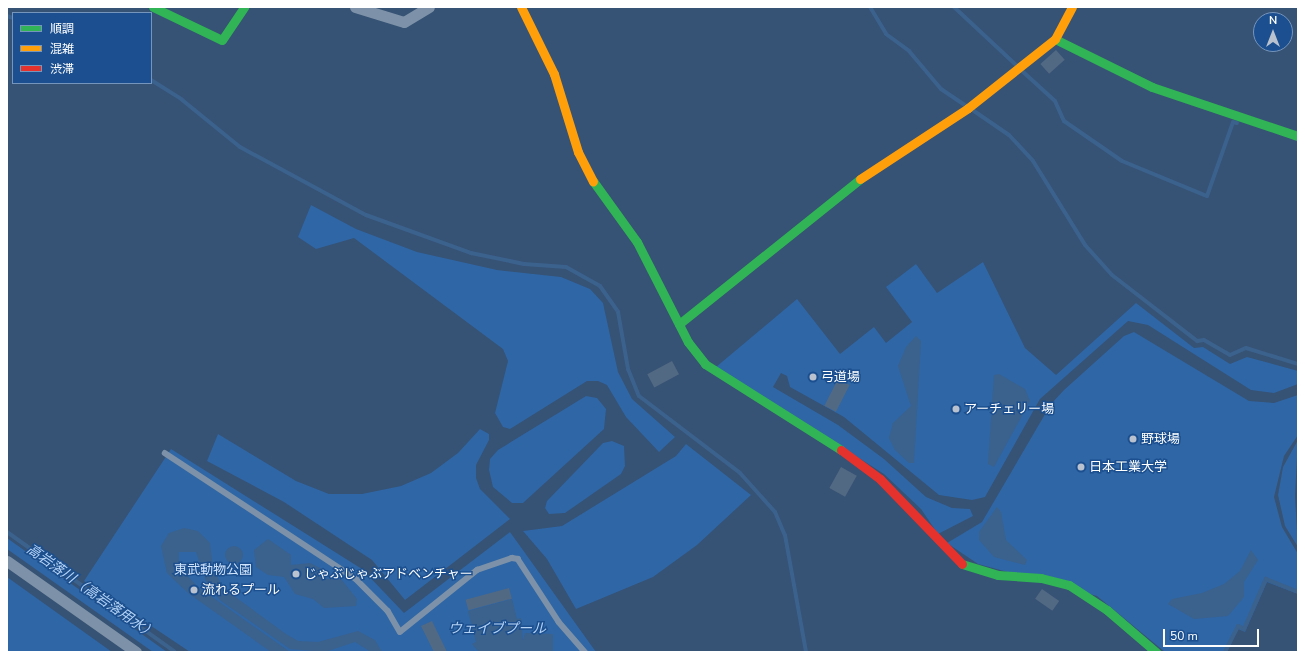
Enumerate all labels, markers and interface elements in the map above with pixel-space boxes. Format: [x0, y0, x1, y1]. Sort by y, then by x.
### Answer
legend [12, 12, 152, 84]
north arrow [1253, 12, 1293, 52]
text: N [1269, 13, 1277, 28]
text: 順調 [50, 21, 74, 37]
text: 混雑 [50, 41, 74, 57]
text: 渋滞 [50, 61, 74, 77]
place label: 弓道場 [821, 369, 860, 385]
marker: 弓道場 [808, 372, 818, 382]
place label: アーチェリー場 [964, 401, 1054, 417]
marker: アーチェリー場 [951, 404, 961, 414]
place label: 野球場 [1141, 431, 1180, 447]
marker: 野球場 [1128, 434, 1138, 444]
place label: 日本工業大学 [1089, 459, 1167, 475]
marker: 日本工業大学 [1076, 462, 1086, 472]
water label: 高岩落川（高岩落用水） [23, 541, 159, 643]
park label: 東武動物公園 [174, 562, 252, 578]
place label: じゃぶじゃぶアドベンチャー [304, 566, 473, 582]
marker: じゃぶじゃぶアドベンチャー [291, 569, 301, 579]
place label: 流れるプール [202, 582, 280, 598]
marker: 流れるプール [189, 585, 199, 595]
water label: ウェイブプール [448, 621, 546, 637]
scale bar [1165, 621, 1261, 647]
text: 50 m [1170, 628, 1198, 644]

